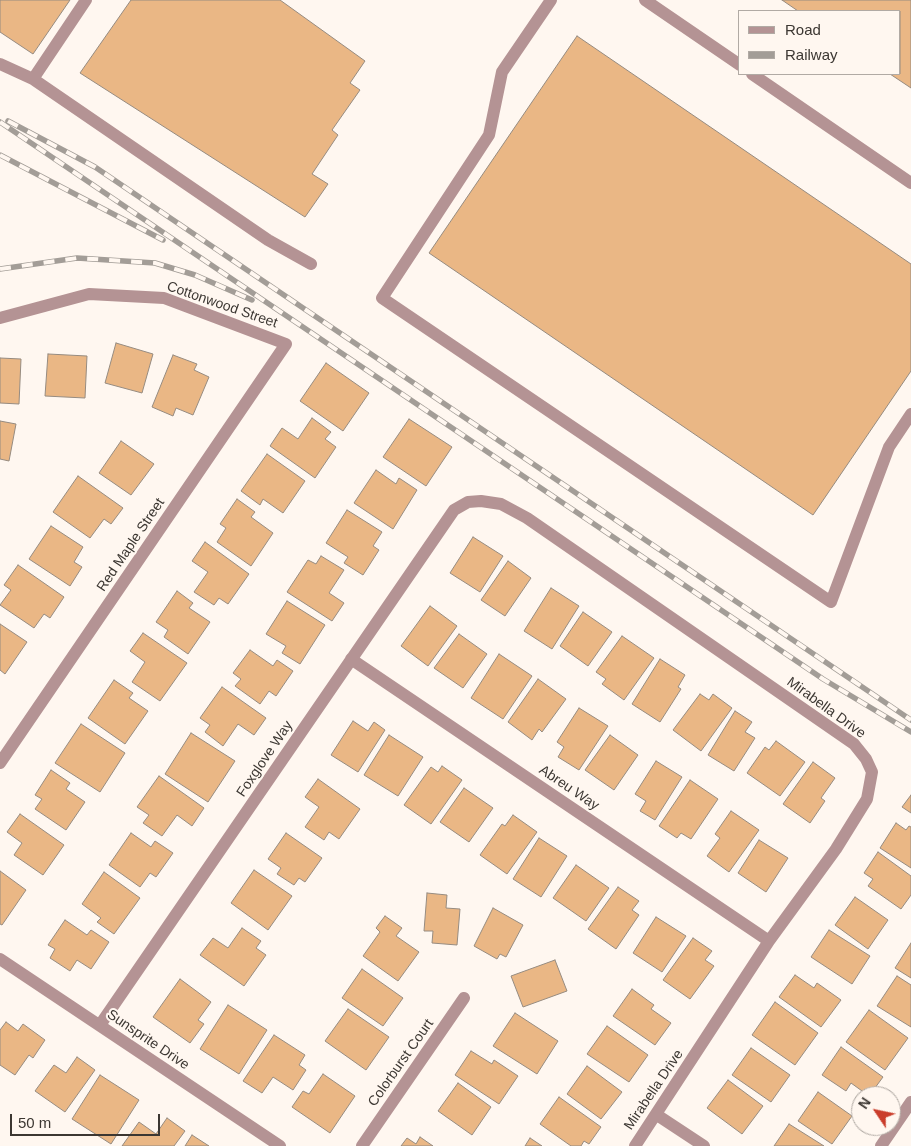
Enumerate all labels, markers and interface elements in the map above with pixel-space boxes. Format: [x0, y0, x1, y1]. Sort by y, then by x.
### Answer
legend [738, 10, 901, 75]
text: Road [785, 21, 821, 38]
text: Railway [785, 46, 838, 63]
street label: Cottonwood Street [164, 278, 280, 332]
street label: Red Maple Street [94, 495, 168, 595]
street label: Mirabella Drive [783, 674, 869, 742]
street label: Foxglove Way [233, 718, 297, 800]
street label: Abreu Way [536, 762, 602, 814]
street label: Sunsprite Drive [104, 1006, 192, 1074]
street label: Colorburst Court [365, 1016, 437, 1110]
street label: Mirabella Drive [621, 1047, 687, 1133]
north arrow [851, 1086, 901, 1136]
text: N [855, 1095, 874, 1112]
scale bar [12, 1104, 162, 1136]
text: 50 m [18, 1114, 51, 1131]

